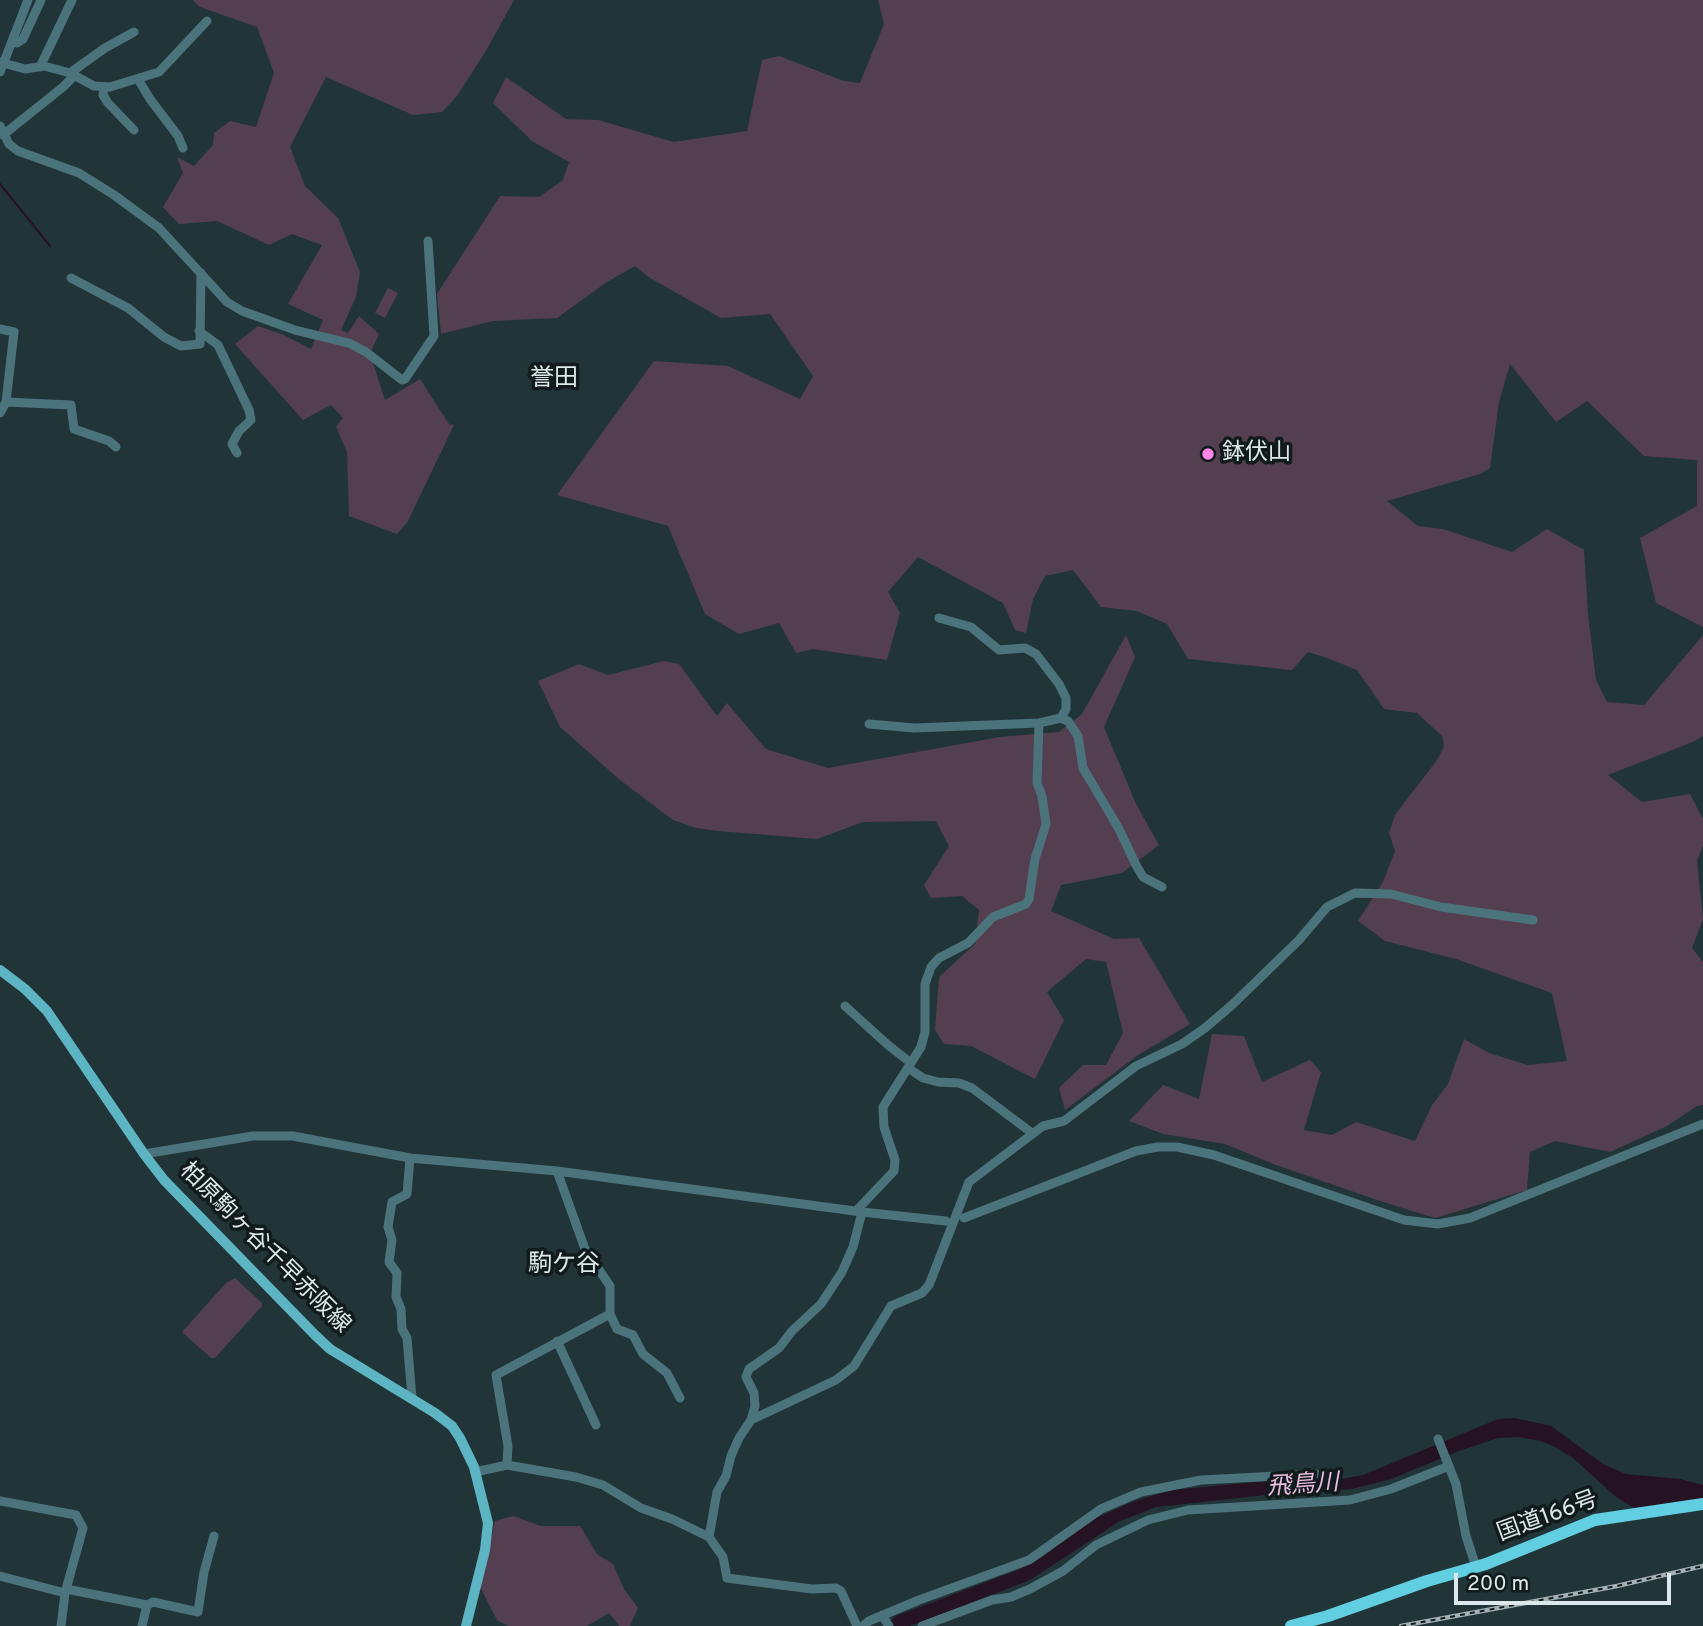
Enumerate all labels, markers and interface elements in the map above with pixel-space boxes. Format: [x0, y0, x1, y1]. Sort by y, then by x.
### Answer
district label: 誉田 [530, 366, 578, 394]
place label: 鉢伏山 [1222, 440, 1291, 468]
marker: 鉢伏山 [1200, 446, 1216, 462]
street label: 柏原駒ヶ谷千早赤阪線 [173, 1158, 355, 1340]
district label: 駒ケ谷 [528, 1252, 600, 1280]
water label: 飛鳥川 [1266, 1470, 1340, 1504]
street label: 国道166号 [1494, 1487, 1602, 1549]
scale bar [1458, 1560, 1675, 1604]
text: 200 m [1467, 1571, 1529, 1598]

